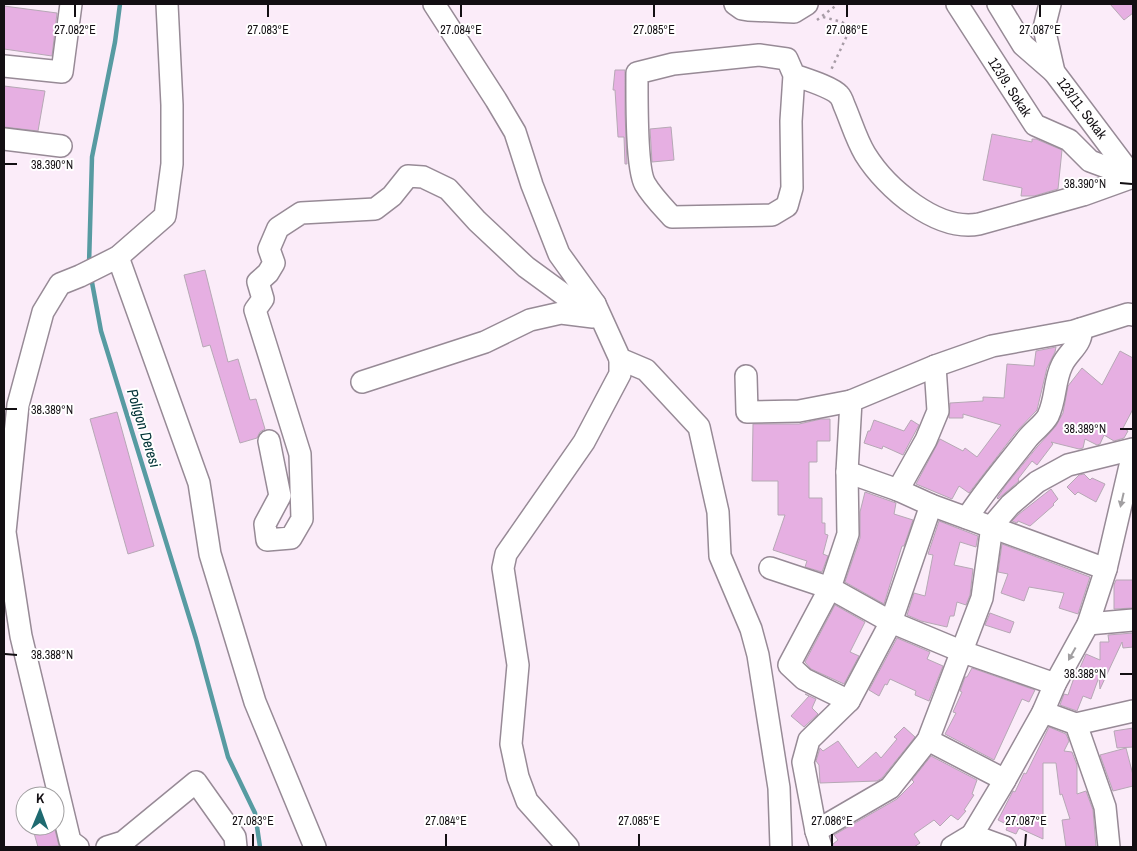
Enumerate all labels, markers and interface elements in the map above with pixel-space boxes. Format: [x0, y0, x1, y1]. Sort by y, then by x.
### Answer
text: 27.082°E [54, 22, 96, 38]
text: 27.083°E [247, 22, 289, 38]
text: 27.084°E [440, 22, 482, 38]
text: 27.085°E [633, 22, 675, 38]
text: 27.086°E [826, 22, 868, 38]
text: 27.087°E [1019, 22, 1061, 38]
street label: 123/9. Sokak [984, 54, 1036, 120]
street label: 123/11. Sokak [1053, 74, 1111, 143]
text: 38.390°N [31, 157, 73, 173]
text: 38.390°N [1064, 176, 1106, 192]
water label: Poligon Deresi [122, 386, 166, 471]
text: 38.389°N [31, 402, 73, 418]
text: 38.389°N [1064, 421, 1106, 437]
one-way arrow [1118, 493, 1126, 508]
text: 38.388°N [31, 647, 73, 663]
one-way arrow [1067, 647, 1076, 660]
text: 38.388°N [1064, 666, 1106, 682]
north arrow [15, 786, 65, 836]
text: K [36, 789, 45, 807]
text: 27.083°E [232, 813, 274, 829]
text: 27.084°E [425, 813, 467, 829]
text: 27.085°E [618, 813, 660, 829]
text: 27.086°E [811, 813, 853, 829]
text: 27.087°E [1005, 813, 1047, 829]

